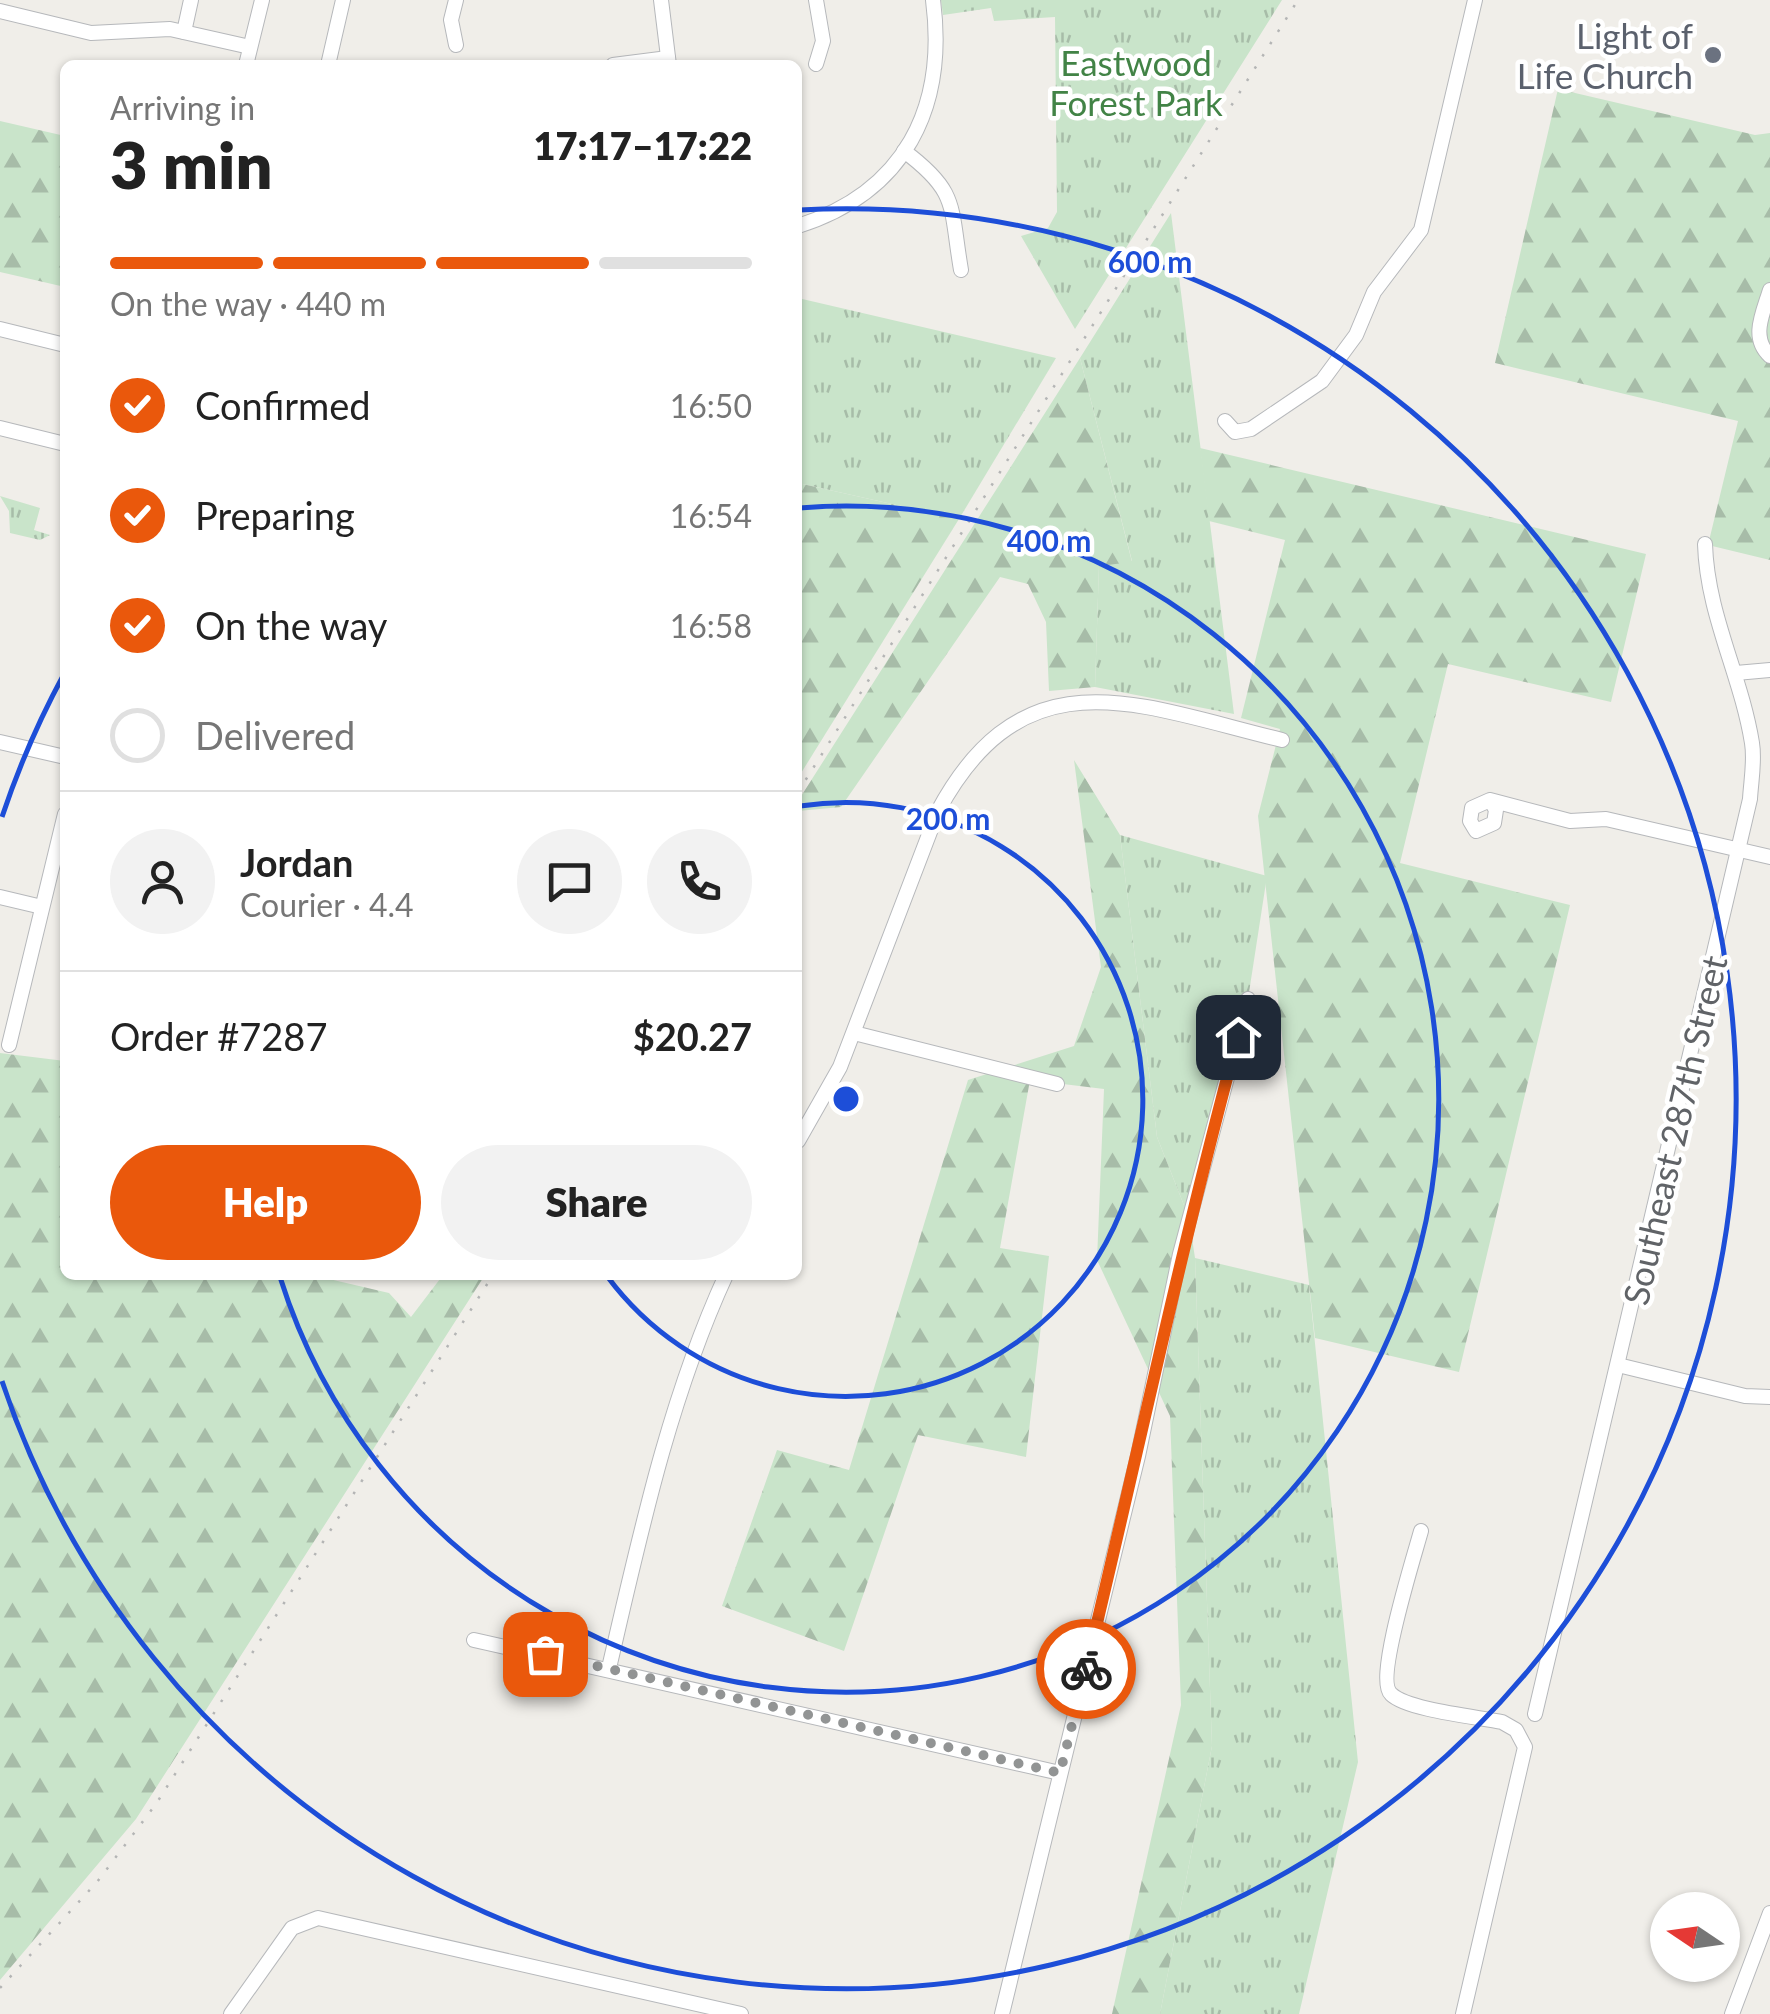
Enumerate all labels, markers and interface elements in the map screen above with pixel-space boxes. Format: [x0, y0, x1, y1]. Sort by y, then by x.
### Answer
place label: Light of Life Church [1517, 14, 1693, 96]
park label: Eastwood Forest Park [1049, 41, 1223, 123]
marker: Light of Life Church [1702, 44, 1724, 66]
text: Arriving in [110, 88, 255, 127]
text: 17:17–17:22 [533, 122, 752, 168]
text: 3 min [110, 125, 272, 203]
text: 600 m [1108, 243, 1192, 279]
text: On the way · 440 m [110, 284, 386, 323]
icon: check [110, 378, 165, 433]
text: Confirmed [195, 382, 371, 428]
text: 16:50 [670, 386, 752, 425]
icon: check [110, 488, 165, 543]
text: Preparing [195, 492, 355, 538]
text: 16:54 [670, 496, 752, 535]
text: 400 m [1007, 522, 1091, 558]
icon: check [110, 598, 165, 653]
text: On the way [195, 602, 387, 648]
text: 16:58 [670, 606, 752, 645]
text: Delivered [195, 712, 355, 758]
text: 200 m [906, 800, 990, 836]
button: person [110, 829, 215, 934]
button: chat [517, 829, 622, 934]
button: phone [647, 829, 752, 934]
text: Jordan [240, 839, 353, 885]
text: Courier · 4.4 [240, 885, 414, 924]
street label: Southeast 287th Street [1613, 951, 1735, 1309]
pin [1196, 995, 1281, 1080]
icon: home [1211, 1010, 1266, 1065]
text: Order #7287 [110, 1013, 327, 1059]
text: $20.27 [633, 1013, 752, 1059]
centre of rings [828, 1081, 864, 1117]
button: Help [110, 1145, 421, 1260]
button: Share [441, 1145, 752, 1260]
pin [503, 1612, 588, 1697]
courier [1036, 1619, 1136, 1719]
icon: bag [518, 1627, 573, 1682]
icon: bike [1059, 1642, 1114, 1697]
north arrow [1650, 1892, 1740, 1982]
map controls [1650, 1892, 1740, 1982]

